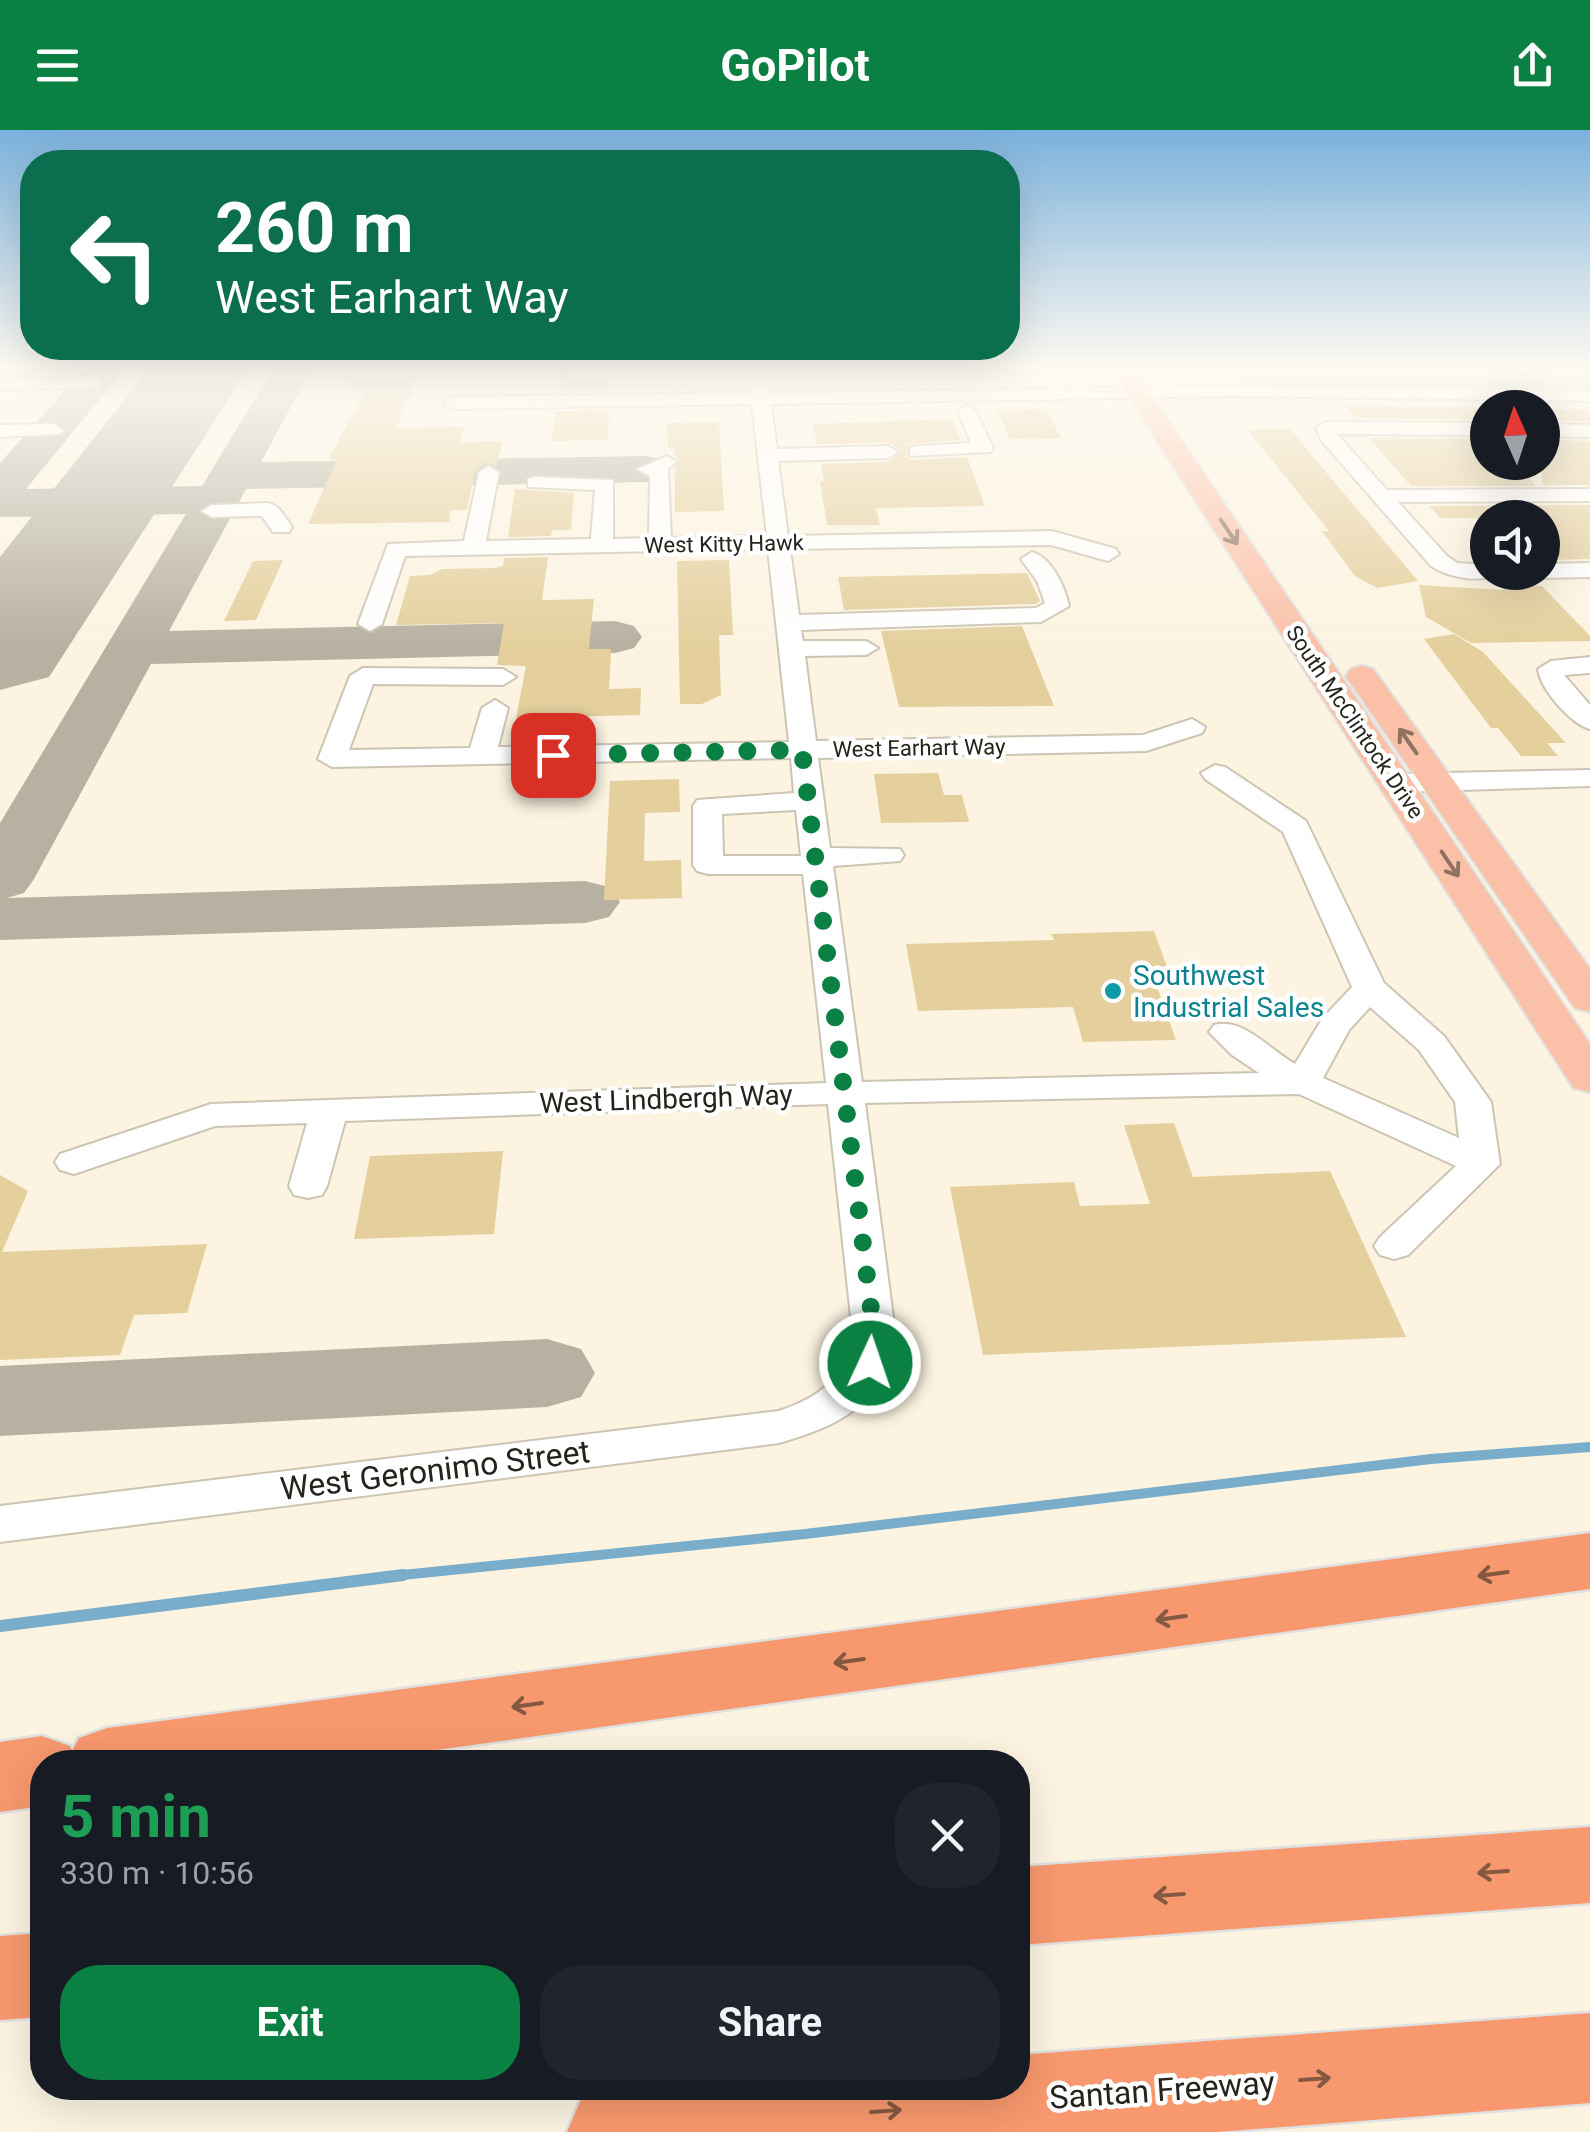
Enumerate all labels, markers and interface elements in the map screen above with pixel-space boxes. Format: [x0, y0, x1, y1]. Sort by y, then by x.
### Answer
icon: menu [30, 38, 85, 93]
icon: share [1505, 38, 1560, 93]
text: GoPilot [720, 39, 870, 92]
text: 260 m [215, 187, 414, 269]
icon: left [50, 190, 180, 320]
text: West Earhart Way [215, 271, 569, 324]
north arrow [1470, 390, 1560, 480]
map controls [1470, 390, 1560, 590]
button: sound [1470, 500, 1560, 590]
one-way arrow [1218, 517, 1239, 545]
street label: West Kitty Hawk [644, 530, 805, 558]
street label: South McClintock Drive [1281, 621, 1429, 823]
pin [511, 713, 596, 798]
icon: arrive [526, 728, 581, 783]
one-way arrow [1398, 728, 1419, 755]
street label: West Earhart Way [832, 734, 1006, 762]
one-way arrow [1439, 850, 1460, 878]
place label: Southwest Industrial Sales [1133, 959, 1324, 1024]
marker: Southwest Industrial Sales [1102, 980, 1124, 1002]
street label: West Lindbergh Way [539, 1078, 793, 1120]
position arrow [818, 1311, 922, 1415]
street label: West Geronimo Street [278, 1432, 592, 1508]
one-way arrow [1478, 1565, 1510, 1583]
one-way arrow [1156, 1609, 1188, 1627]
one-way arrow [834, 1653, 866, 1671]
one-way arrow [512, 1697, 544, 1715]
text: 5 min [60, 1781, 211, 1852]
button: close [895, 1783, 1000, 1888]
text: 330 m · 10:56 [60, 1854, 254, 1892]
one-way arrow [1477, 1862, 1509, 1881]
one-way arrow [1153, 1886, 1185, 1905]
button: Exit [60, 1965, 520, 2080]
button: Share [540, 1965, 1000, 2080]
street label: Santan Freeway [1048, 2063, 1276, 2117]
one-way arrow [1298, 2069, 1330, 2088]
one-way arrow [869, 2102, 901, 2121]

